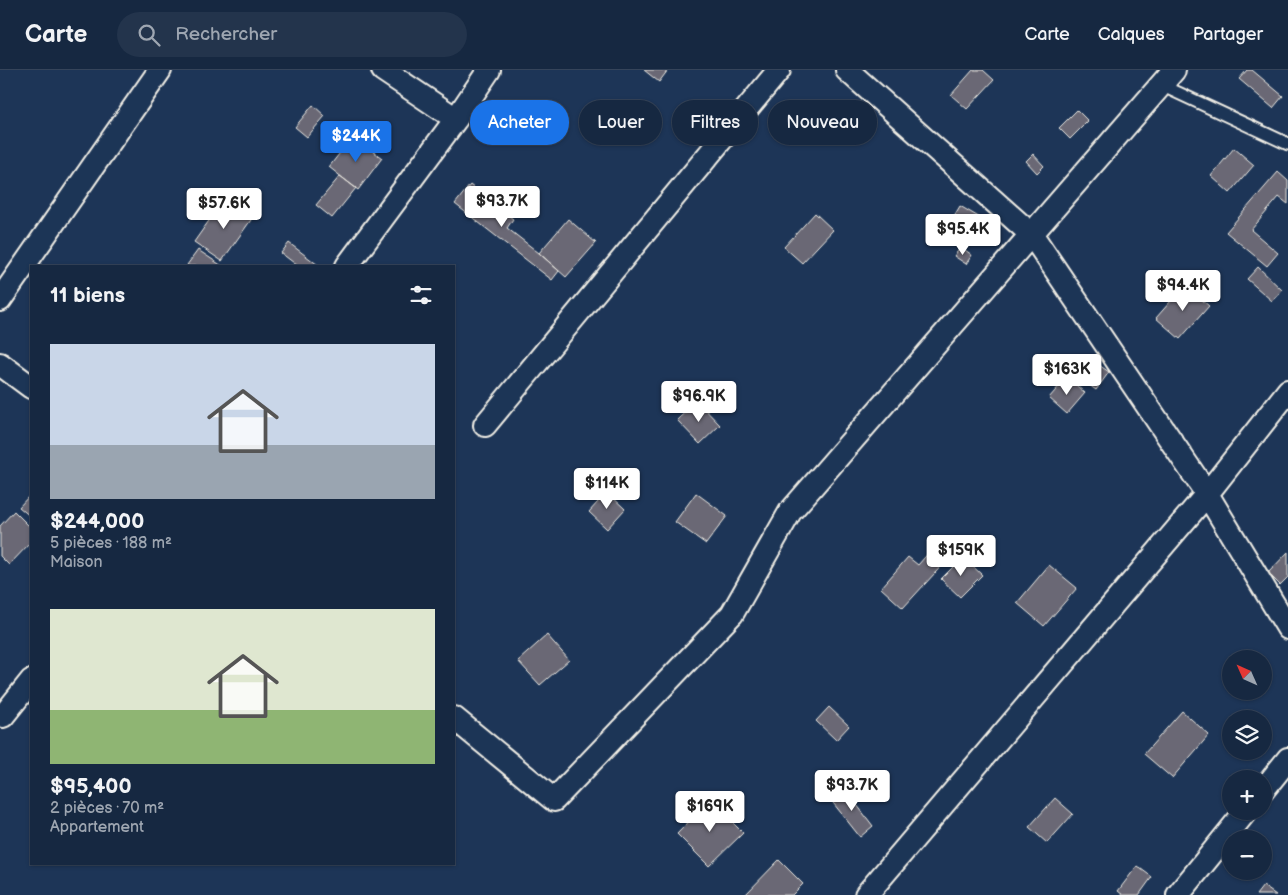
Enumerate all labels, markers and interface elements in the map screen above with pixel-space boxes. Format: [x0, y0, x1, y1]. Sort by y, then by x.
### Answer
search box [117, 12, 467, 57]
text: Carte [25, 20, 87, 49]
icon: search [135, 21, 163, 49]
text: Rechercher [175, 23, 277, 46]
text: Carte [1024, 24, 1070, 45]
text: Calques [1098, 24, 1165, 45]
text: Partager [1193, 24, 1263, 45]
chip: Acheter [470, 100, 569, 145]
chip: Louer [579, 100, 662, 145]
chip: Filtres [672, 100, 758, 145]
chip: Nouveau [768, 100, 877, 145]
pin: $244K [321, 121, 391, 163]
text: $244K [331, 127, 381, 146]
pin: $93.7K [461, 186, 543, 228]
pin: $57.6K [183, 188, 265, 230]
text: $93.7K [476, 192, 528, 211]
text: $57.6K [198, 194, 250, 213]
pin: $95.4K [922, 214, 1004, 256]
text: $95.4K [937, 220, 989, 239]
pin: $94.4K [1142, 270, 1224, 312]
text: $94.4K [1156, 276, 1210, 295]
icon: filters [407, 281, 435, 309]
text: 11 biens [50, 283, 125, 308]
pin: $163K [1032, 354, 1102, 396]
text: $163K [1043, 360, 1091, 379]
icon: home [198, 376, 288, 466]
pin: $96.9K [658, 380, 740, 423]
text: $96.9K [672, 387, 726, 406]
pin: $114K [572, 468, 642, 510]
text: $114K [585, 474, 629, 493]
text: $244,000 [50, 509, 144, 534]
text: 5 pièces · 188 m² [50, 534, 172, 553]
pin: $159K [926, 534, 996, 577]
text: $159K [938, 541, 984, 560]
text: Maison [50, 553, 103, 572]
icon: home [198, 641, 288, 731]
north arrow [1222, 650, 1272, 700]
map controls [1222, 650, 1272, 880]
button: layers [1222, 710, 1272, 760]
pin: $93.7K [811, 770, 893, 812]
button: + [1222, 770, 1272, 820]
text: $95,400 [50, 774, 131, 799]
text: $93.7K [826, 776, 878, 795]
pin: $169K [675, 790, 745, 833]
text: $169K [686, 797, 734, 816]
text: 2 pièces · 70 m² [50, 799, 164, 818]
text: Appartement [50, 818, 144, 837]
button: − [1222, 830, 1272, 880]

